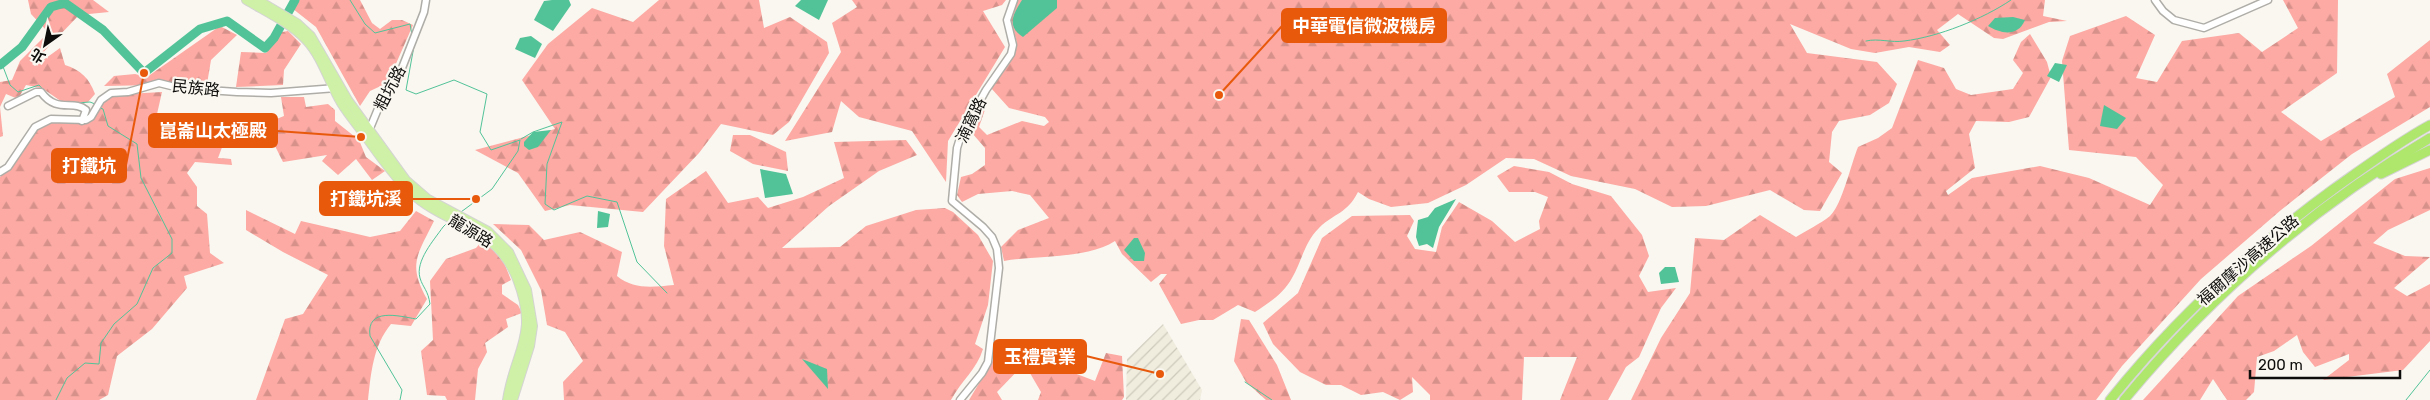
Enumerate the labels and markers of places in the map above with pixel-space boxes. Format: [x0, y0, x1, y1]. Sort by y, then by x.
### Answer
callout: 中華電信微波機房 [1282, 9, 1446, 42]
callout: 崑崙山太極殿 [149, 114, 277, 147]
callout: 打鐵坑 [52, 149, 126, 182]
callout: 打鐵坑溪 [320, 182, 412, 215]
callout: 玉禮實業 [994, 340, 1086, 373]

